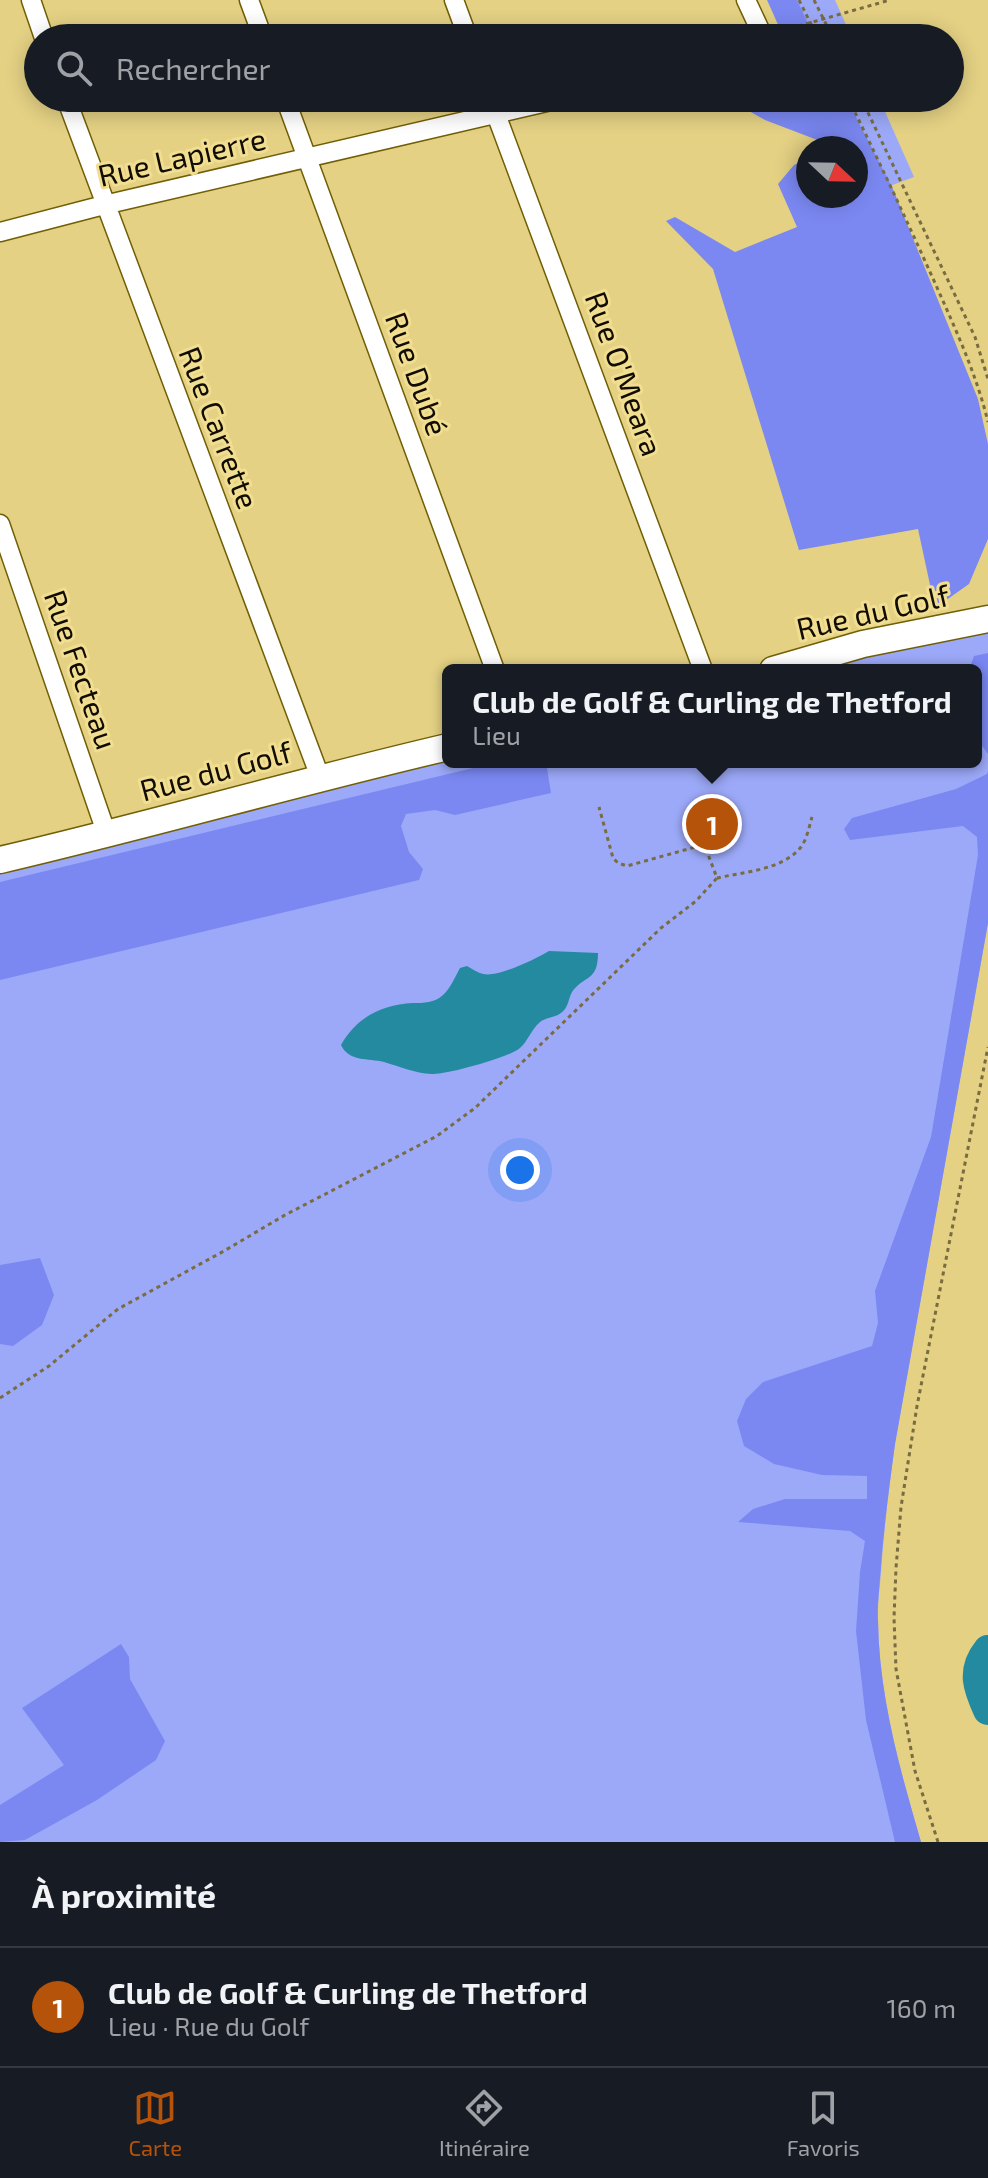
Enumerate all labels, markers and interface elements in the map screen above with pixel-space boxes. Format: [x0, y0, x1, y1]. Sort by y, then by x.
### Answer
search box [24, 24, 964, 112]
icon: search [52, 46, 96, 90]
text: Rechercher [116, 50, 271, 86]
street label: Rue Lapierre [94, 119, 269, 193]
north arrow [796, 136, 868, 208]
street label: Rue O'Meara [579, 286, 671, 460]
street label: Rue Dubé [379, 307, 457, 440]
street label: Rue Carrette [172, 341, 267, 513]
street label: Rue du Golf [793, 576, 953, 646]
street label: Rue Fecteau [38, 585, 126, 754]
popup [442, 664, 982, 768]
text: Club de Golf & Curling de Thetford [472, 683, 952, 719]
text: Lieu [472, 719, 521, 750]
street label: Rue du Golf [136, 732, 296, 808]
pin: 1 [686, 794, 738, 854]
your location [500, 1150, 540, 1190]
text: À proximité [32, 1874, 216, 1915]
text: Club de Golf & Curling de Thetford [108, 1974, 588, 2010]
text: 1 [52, 1992, 64, 2023]
text: 160 m [887, 1992, 956, 2023]
text: Lieu · Rue du Golf [108, 2010, 309, 2041]
tab: Carte [128, 2086, 182, 2160]
tab: Itinéraire [439, 2086, 530, 2160]
tab: Favoris [787, 2086, 860, 2160]

